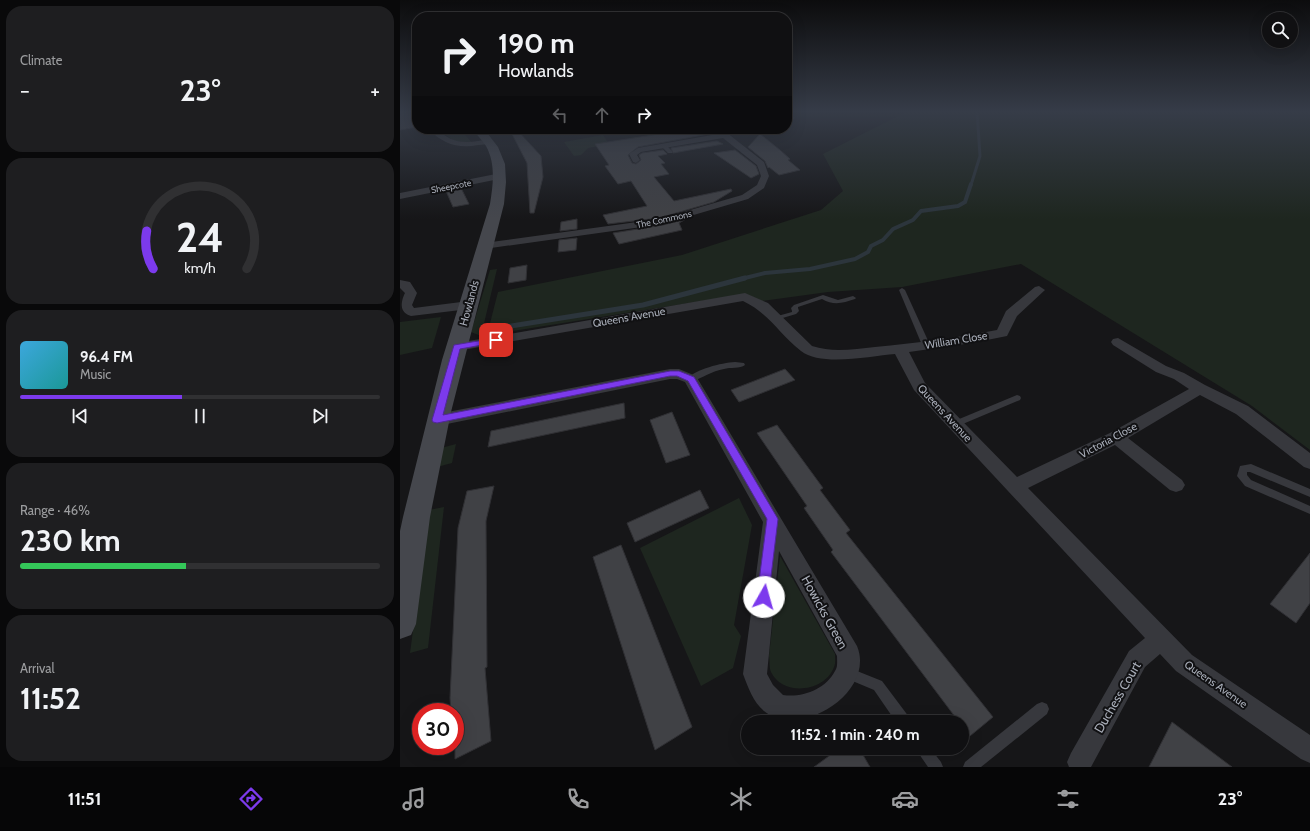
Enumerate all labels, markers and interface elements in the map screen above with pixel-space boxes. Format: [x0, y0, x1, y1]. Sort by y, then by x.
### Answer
map controls [1262, 12, 1298, 48]
button: search [1262, 12, 1298, 48]
text: 190 m [498, 26, 574, 60]
icon: right [432, 28, 484, 80]
text: Climate [20, 52, 62, 68]
text: Howlands [498, 60, 574, 82]
text: 23° [180, 72, 220, 109]
text: − [20, 77, 30, 104]
text: + [370, 77, 380, 104]
icon: left [549, 104, 571, 126]
icon: ahead [591, 104, 613, 126]
icon: right [633, 104, 655, 126]
street label: Sheepcote [430, 177, 472, 195]
street label: The Commons [635, 208, 693, 230]
text: 24 [176, 212, 224, 262]
text: km/h [184, 259, 216, 277]
street label: Howlands [456, 278, 482, 327]
street label: Queens Avenue [592, 304, 667, 330]
pin [479, 323, 513, 357]
street label: William Close [924, 328, 989, 352]
icon: arrive [485, 329, 507, 351]
text: 96.4 FM [80, 348, 133, 366]
text: Music [80, 366, 111, 382]
street label: Queens Avenue [915, 381, 975, 445]
icon: previous [69, 405, 91, 427]
icon: pause [189, 405, 211, 427]
icon: next [309, 405, 331, 427]
street label: Victoria Close [1077, 419, 1140, 461]
text: Range · 46% [20, 502, 90, 518]
text: 230 km [20, 522, 121, 559]
street label: Howicks Green [798, 572, 852, 652]
position arrow [743, 576, 785, 618]
street label: Queens Avenue [1182, 657, 1250, 711]
street label: Duchess Court [1090, 658, 1144, 736]
text: Arrival [20, 660, 55, 676]
text: 11:52 [20, 680, 81, 717]
speed limit sign: 30 [412, 703, 464, 755]
text: 11:52 · 1 min · 240 m [791, 726, 919, 744]
icon: directions [237, 785, 265, 813]
icon: music [400, 785, 428, 813]
icon: phone [564, 785, 592, 813]
icon: climate [727, 785, 755, 813]
icon: car [891, 785, 919, 813]
icon: filters [1054, 785, 1082, 813]
text: 11:51 [68, 788, 101, 810]
text: 23° [1218, 788, 1242, 810]

